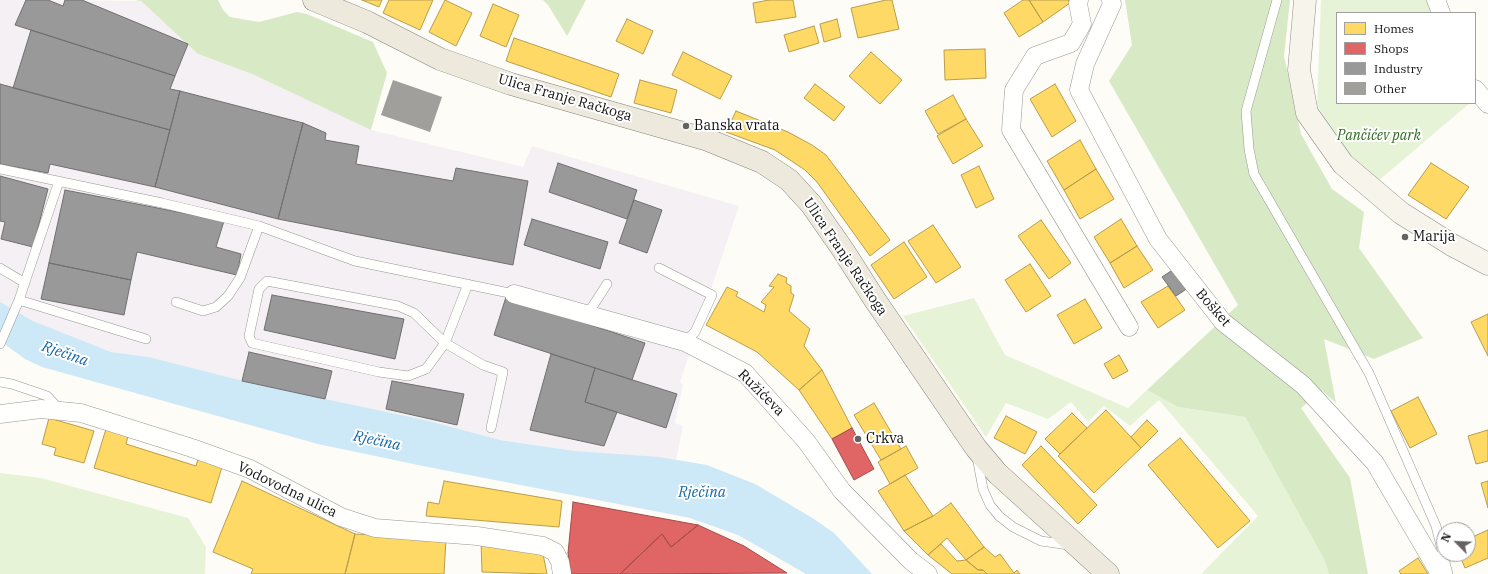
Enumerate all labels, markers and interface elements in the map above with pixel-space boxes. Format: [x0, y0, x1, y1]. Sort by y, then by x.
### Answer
legend [1336, 12, 1476, 104]
text: Homes [1374, 21, 1414, 36]
text: Shops [1374, 41, 1409, 56]
text: Industry [1374, 61, 1423, 76]
street label: Ulica Franje Račkoga [496, 71, 634, 125]
text: Other [1374, 81, 1406, 96]
place label: Banska vrata [694, 118, 780, 134]
marker: Banska vrata [681, 121, 691, 131]
park label: Pančićev park [1337, 128, 1421, 144]
street label: Ulica Franje Račkoga [799, 195, 891, 319]
place label: Marija [1413, 229, 1455, 245]
marker: Marija [1400, 232, 1410, 242]
street label: Bošket [1192, 286, 1234, 330]
water label: Rječina [40, 338, 90, 370]
street label: Ružićeva [734, 366, 788, 420]
water label: Rječina [352, 427, 402, 455]
place label: Crkva [866, 431, 904, 447]
marker: Crkva [853, 434, 863, 444]
street label: Vodovodna ulica [234, 459, 340, 521]
water label: Rječina [678, 484, 726, 502]
north arrow [1436, 522, 1476, 562]
text: N [1438, 531, 1454, 544]

